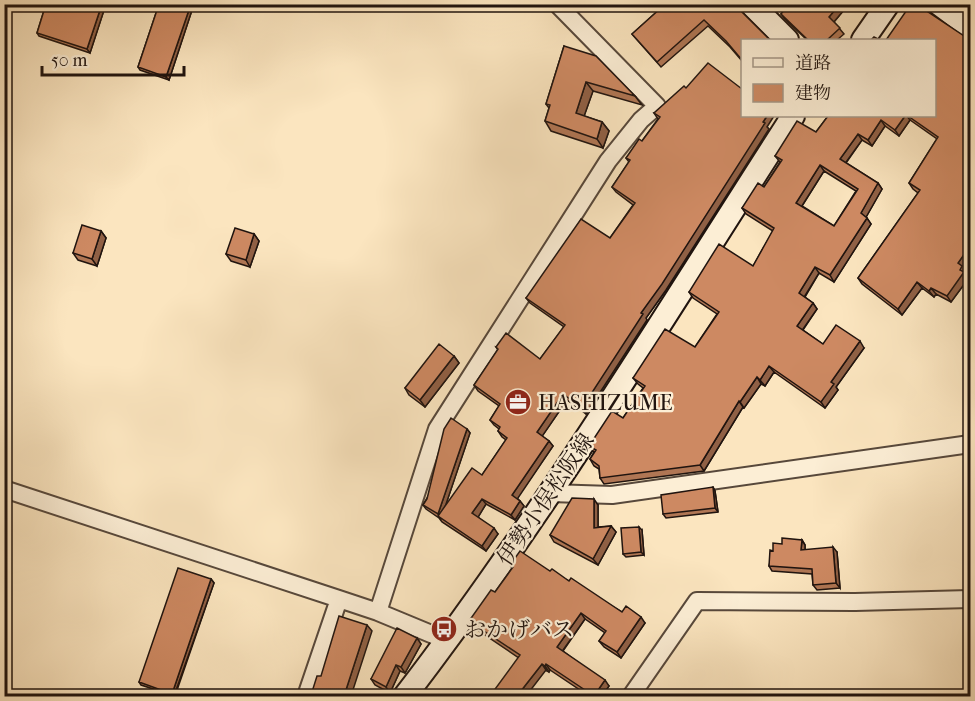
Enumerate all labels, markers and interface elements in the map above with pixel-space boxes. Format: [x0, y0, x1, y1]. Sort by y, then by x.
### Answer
scale bar [42, 39, 184, 77]
legend [741, 39, 936, 117]
text: 50 m [51, 50, 88, 71]
text: 道路 [795, 53, 831, 74]
text: 建物 [795, 83, 831, 104]
office icon: HASHIZUME [503, 387, 533, 417]
place label: HASHIZUME [538, 390, 673, 416]
street label: 伊勢小俣松阪線 [492, 428, 600, 571]
bus stop icon: おかげバス [429, 614, 459, 644]
place label: おかげバス [464, 617, 574, 643]

